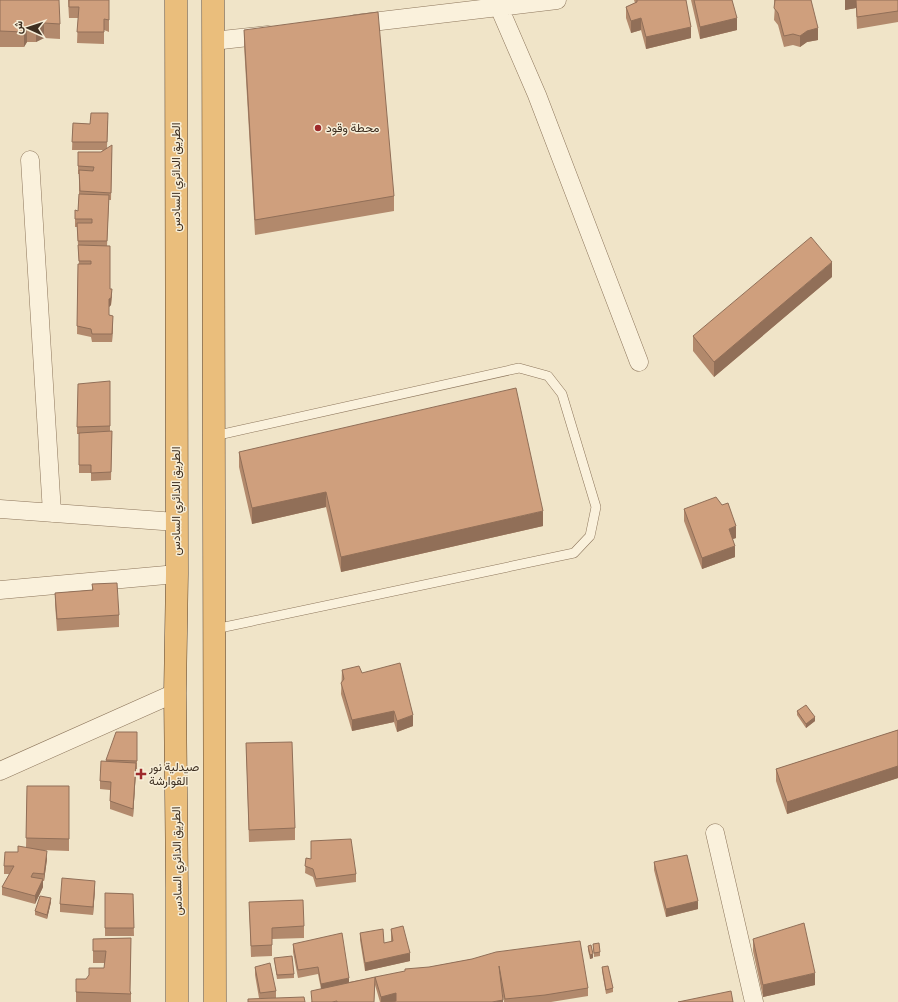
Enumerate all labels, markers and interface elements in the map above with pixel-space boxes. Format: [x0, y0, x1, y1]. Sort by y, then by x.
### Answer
north arrow [8, 8, 48, 48]
text: ش [12, 21, 25, 34]
place label: محطة وقود [326, 121, 380, 136]
street label: الطريق الدائري السادس [169, 122, 186, 232]
marker: محطة وقود [313, 123, 323, 133]
street label: الطريق الدائري السادس [169, 446, 186, 556]
place label: صيدلية نور القوارشة [148, 760, 199, 789]
marker: صيدلية نور القوارشة [136, 769, 146, 779]
street label: الطريق الدائري السادس [169, 806, 188, 916]

